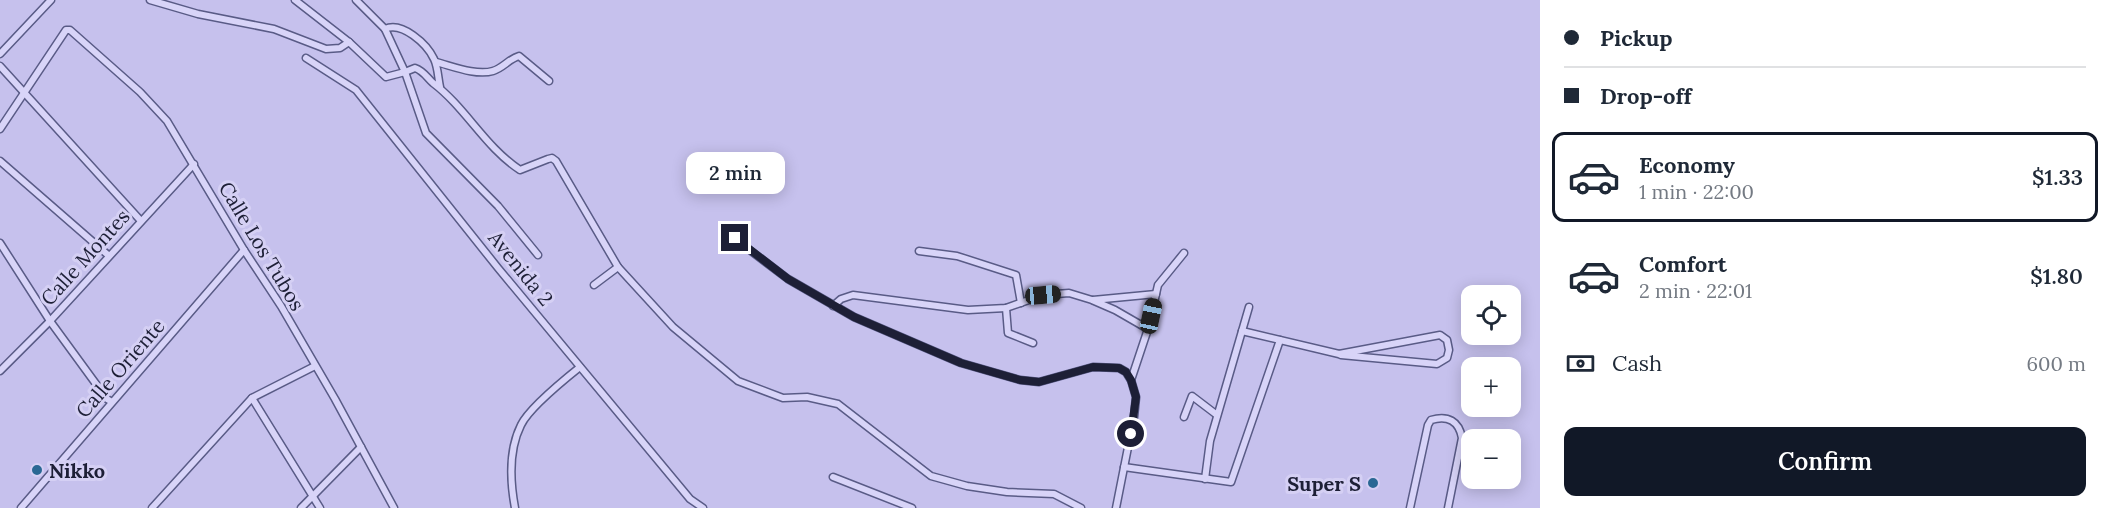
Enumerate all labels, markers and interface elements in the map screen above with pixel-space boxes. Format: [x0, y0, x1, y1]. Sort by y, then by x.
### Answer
text: Pickup [1600, 24, 1673, 52]
text: Drop-off [1600, 82, 1692, 110]
icon: car [1567, 150, 1621, 204]
callout: 2 min [686, 151, 784, 193]
text: Economy [1639, 151, 1735, 179]
text: 2 min [709, 160, 762, 185]
text: $1.33 [2032, 163, 2083, 191]
street label: Calle Los Tubos [214, 177, 310, 315]
text: 1 min · 22:00 [1639, 179, 1754, 204]
street label: Calle Montes [35, 204, 135, 310]
route end [721, 224, 748, 251]
street label: Avenida 2 [483, 225, 559, 310]
icon: car [1567, 249, 1621, 303]
text: Comfort [1639, 250, 1727, 278]
text: $1.80 [2030, 262, 2083, 290]
text: 2 min · 22:01 [1639, 278, 1752, 303]
car [1024, 284, 1062, 306]
map controls [1461, 285, 1521, 489]
button: locate [1461, 285, 1521, 345]
car [1138, 297, 1164, 335]
street label: Calle Oriente [70, 313, 170, 423]
icon: cash [1564, 347, 1597, 380]
text: Cash [1612, 349, 1662, 377]
text: 600 m [2026, 351, 2086, 376]
button: + [1461, 357, 1521, 417]
route start [1117, 420, 1144, 447]
button: Confirm [1564, 427, 2086, 496]
button: − [1461, 429, 1521, 489]
place label: Nikko [49, 458, 105, 483]
marker: Nikko [30, 463, 44, 477]
place label: Super S [1287, 471, 1361, 496]
marker: Super S [1366, 476, 1380, 490]

